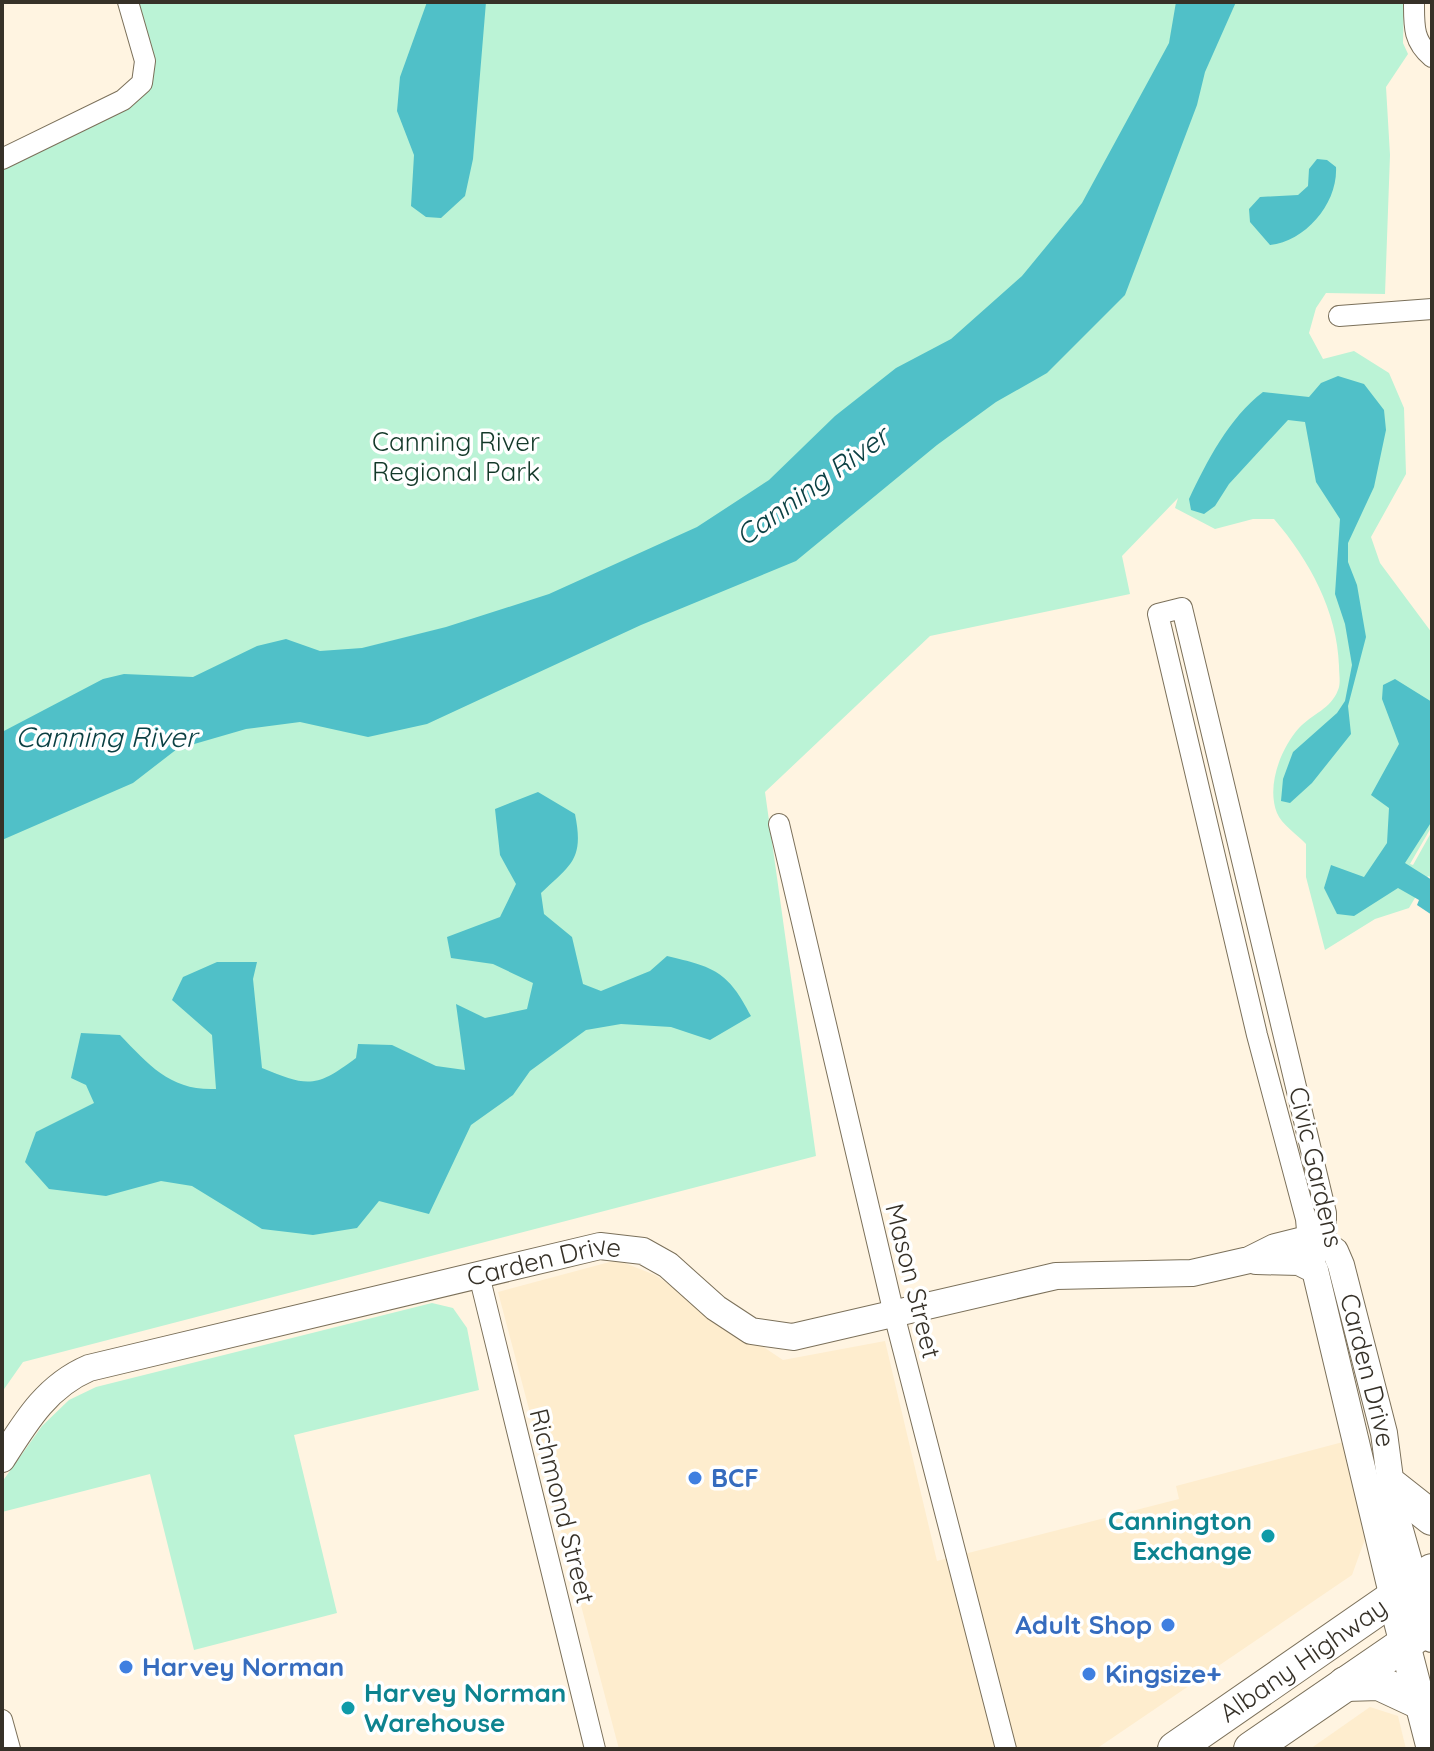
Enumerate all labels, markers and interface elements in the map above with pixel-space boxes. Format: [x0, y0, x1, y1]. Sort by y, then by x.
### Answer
water label: Canning River [728, 416, 898, 553]
park label: Canning River Regional Park [372, 425, 540, 488]
water label: Canning River [16, 719, 200, 754]
street label: Civic Gardens [1282, 1083, 1351, 1250]
street label: Mason Street [878, 1200, 949, 1362]
street label: Carden Drive [464, 1228, 623, 1293]
street label: Carden Drive [1333, 1290, 1403, 1449]
street label: Richmond Street [522, 1405, 603, 1607]
place label: BCF [711, 1461, 759, 1494]
marker: BCF [686, 1469, 704, 1487]
place label: Cannington Exchange [1108, 1504, 1252, 1567]
marker: Cannington Exchange [1259, 1527, 1277, 1545]
street label: Albany Highway [1213, 1590, 1393, 1729]
place label: Adult Shop [1015, 1608, 1152, 1641]
marker: Adult Shop [1159, 1616, 1177, 1634]
place label: Harvey Norman [142, 1650, 344, 1683]
place label: Kingsize+ [1105, 1657, 1221, 1690]
marker: Harvey Norman [117, 1658, 135, 1676]
marker: Kingsize+ [1080, 1665, 1098, 1683]
place label: Harvey Norman Warehouse [364, 1676, 566, 1739]
marker: Harvey Norman Warehouse [339, 1699, 357, 1717]

